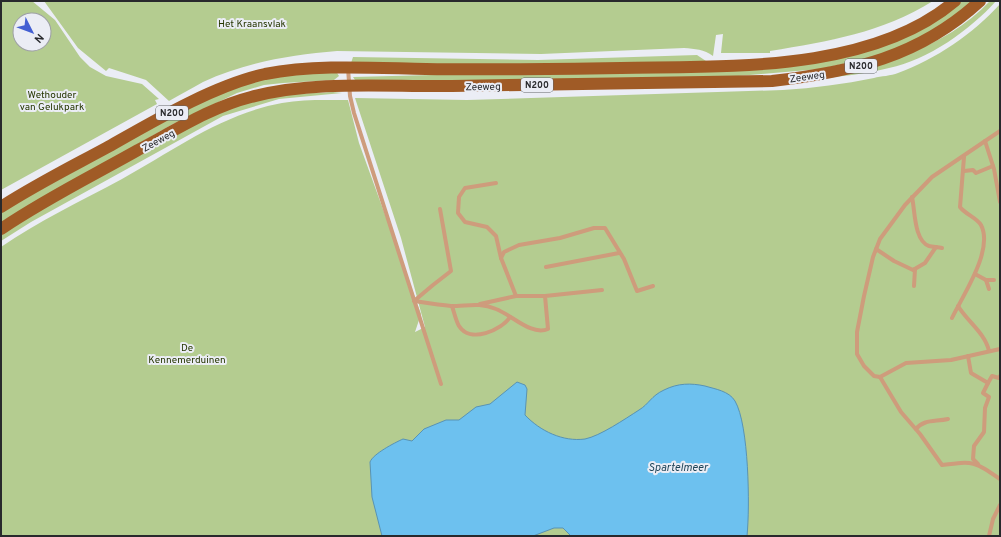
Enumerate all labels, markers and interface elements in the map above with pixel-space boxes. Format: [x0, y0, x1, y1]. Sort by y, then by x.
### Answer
north arrow [12, 12, 52, 52]
park label: Het Kraansvlak [218, 18, 286, 31]
text: N [31, 30, 47, 46]
road number: N200 [845, 59, 877, 73]
street label: Zeeweg [789, 69, 826, 86]
road number: N200 [521, 78, 553, 92]
street label: Zeeweg [465, 81, 501, 94]
park label: Wethouder van Gelukpark [20, 89, 84, 114]
road number: N200 [156, 106, 188, 120]
street label: Zeeweg [140, 127, 177, 156]
park label: De Kennemerduinen [148, 342, 226, 367]
water label: Spartelmeer [648, 461, 709, 475]

